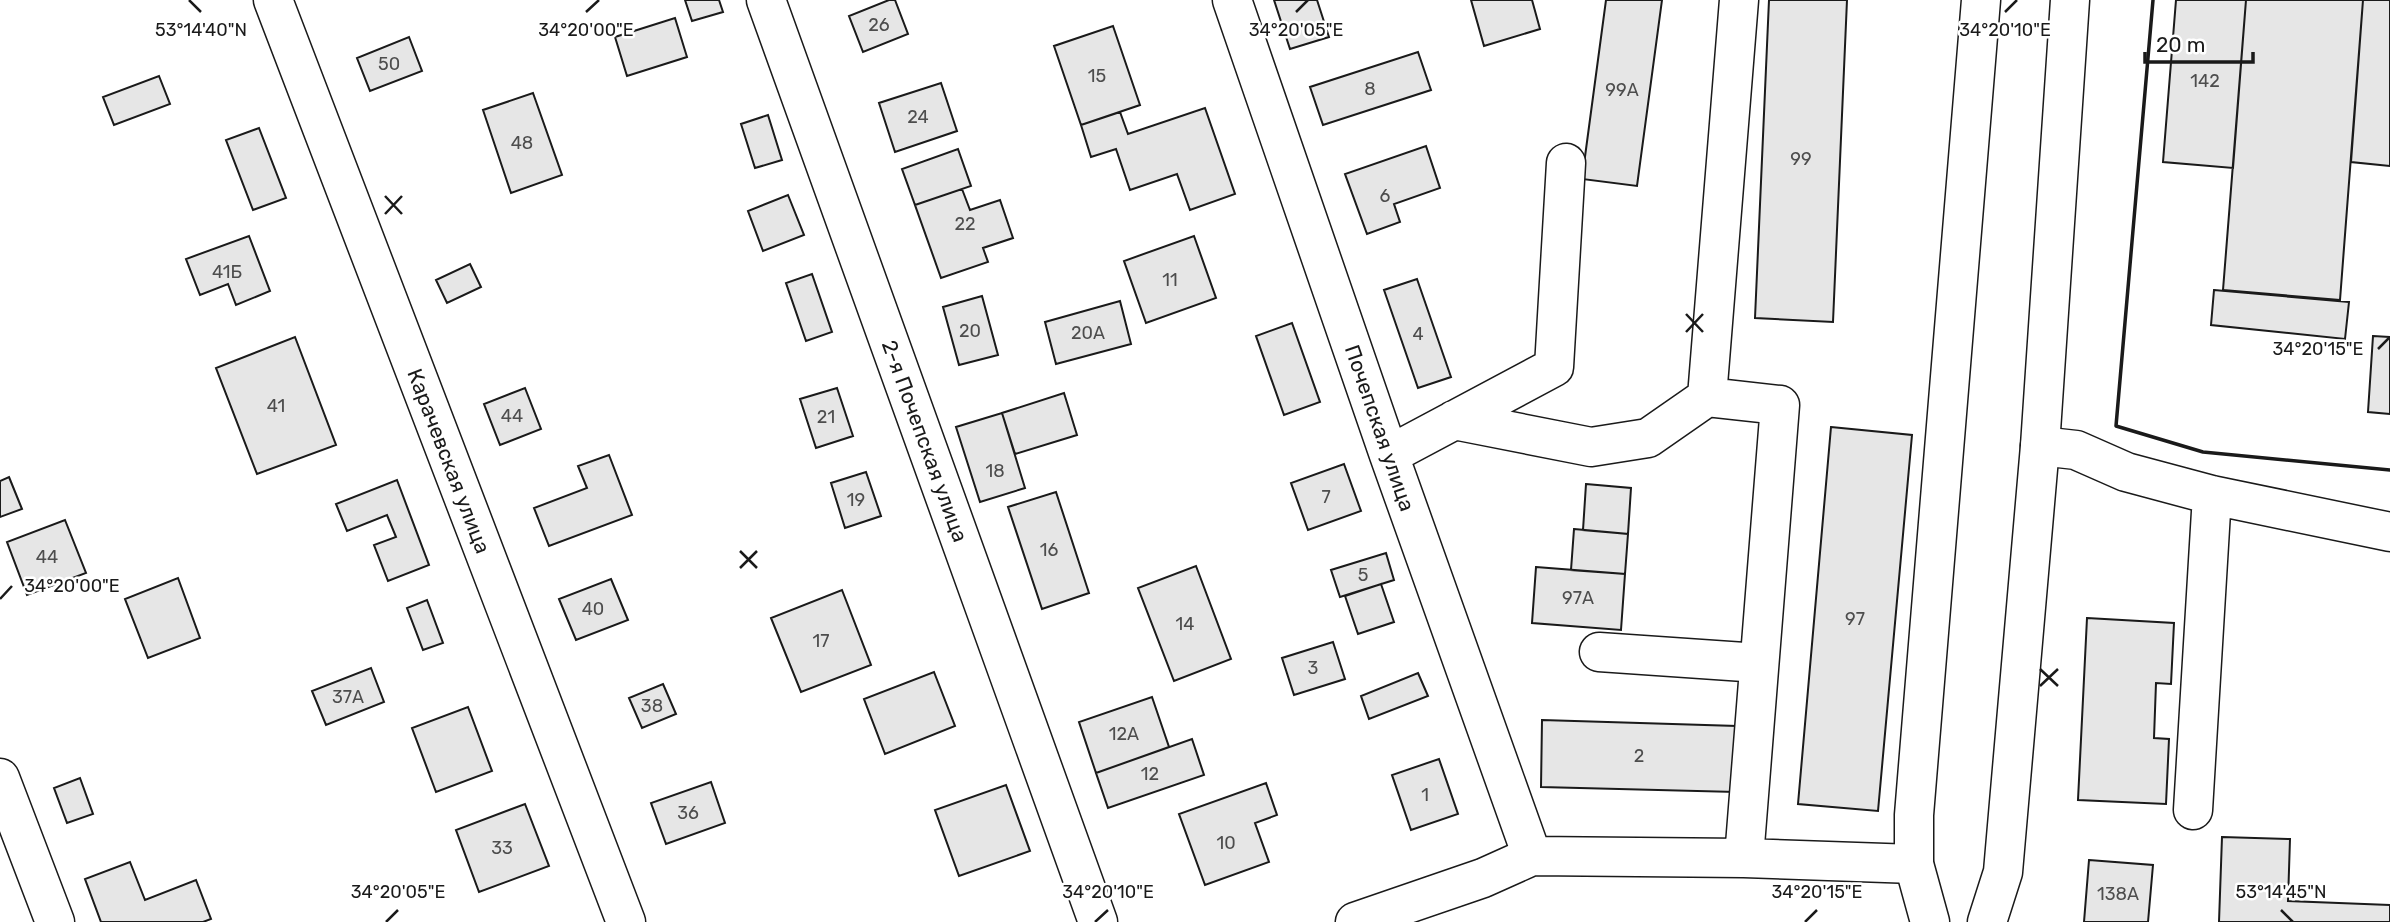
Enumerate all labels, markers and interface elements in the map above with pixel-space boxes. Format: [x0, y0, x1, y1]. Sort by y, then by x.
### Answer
house number: 26 [868, 14, 890, 36]
text: 53°14'40"N [155, 19, 247, 41]
text: 34°20'00"E [538, 19, 634, 41]
text: 34°20'05"E [1249, 19, 1343, 41]
text: 34°20'10"E [1959, 19, 2051, 41]
scale bar [2145, 21, 2254, 65]
text: 20 m [2156, 32, 2205, 57]
house number: 50 [378, 53, 400, 75]
house number: 15 [1088, 65, 1106, 87]
house number: 142 [2190, 70, 2220, 92]
house number: 8 [1364, 78, 1376, 100]
house number: 99А [1605, 79, 1639, 101]
house number: 24 [907, 106, 929, 128]
house number: 48 [511, 132, 533, 154]
house number: 99 [1790, 148, 1812, 170]
house number: 6 [1380, 185, 1391, 207]
house number: 22 [954, 213, 976, 235]
house number: 41Б [212, 261, 242, 283]
house number: 11 [1162, 269, 1178, 291]
house number: 20 [959, 320, 981, 342]
house number: 20А [1071, 322, 1105, 344]
house number: 4 [1412, 323, 1424, 345]
street label: 2-я Почепская улица [877, 337, 973, 545]
text: 34°20'15"E [2273, 338, 2363, 360]
street label: Почепская улица [1340, 342, 1420, 514]
street label: Карачевская улица [402, 365, 496, 557]
house number: 41 [267, 395, 285, 417]
house number: 44 [501, 405, 523, 427]
house number: 21 [817, 406, 835, 428]
house number: 18 [985, 460, 1005, 482]
house number: 7 [1321, 486, 1331, 508]
house number: 19 [847, 489, 865, 511]
house number: 16 [1040, 539, 1058, 561]
house number: 44 [36, 546, 58, 568]
house number: 5 [1358, 564, 1368, 586]
text: 34°20'00"E [24, 575, 120, 597]
house number: 97А [1562, 587, 1594, 609]
house number: 40 [582, 598, 604, 620]
house number: 97 [1845, 608, 1865, 630]
house number: 14 [1176, 613, 1194, 635]
house number: 17 [813, 630, 829, 652]
house number: 3 [1308, 657, 1318, 679]
house number: 37А [332, 686, 364, 708]
house number: 38 [641, 695, 663, 717]
house number: 12А [1109, 723, 1139, 745]
house number: 2 [1634, 745, 1644, 767]
house number: 12 [1141, 763, 1159, 785]
house number: 1 [1421, 784, 1429, 806]
house number: 36 [677, 802, 699, 824]
house number: 10 [1216, 832, 1236, 854]
house number: 33 [491, 837, 513, 859]
text: 34°20'05"E [351, 881, 445, 903]
text: 34°20'10"E [1062, 881, 1154, 903]
text: 34°20'15"E [1772, 881, 1862, 903]
text: 53°14'45"N [2235, 881, 2327, 903]
house number: 138А [2097, 883, 2139, 905]

